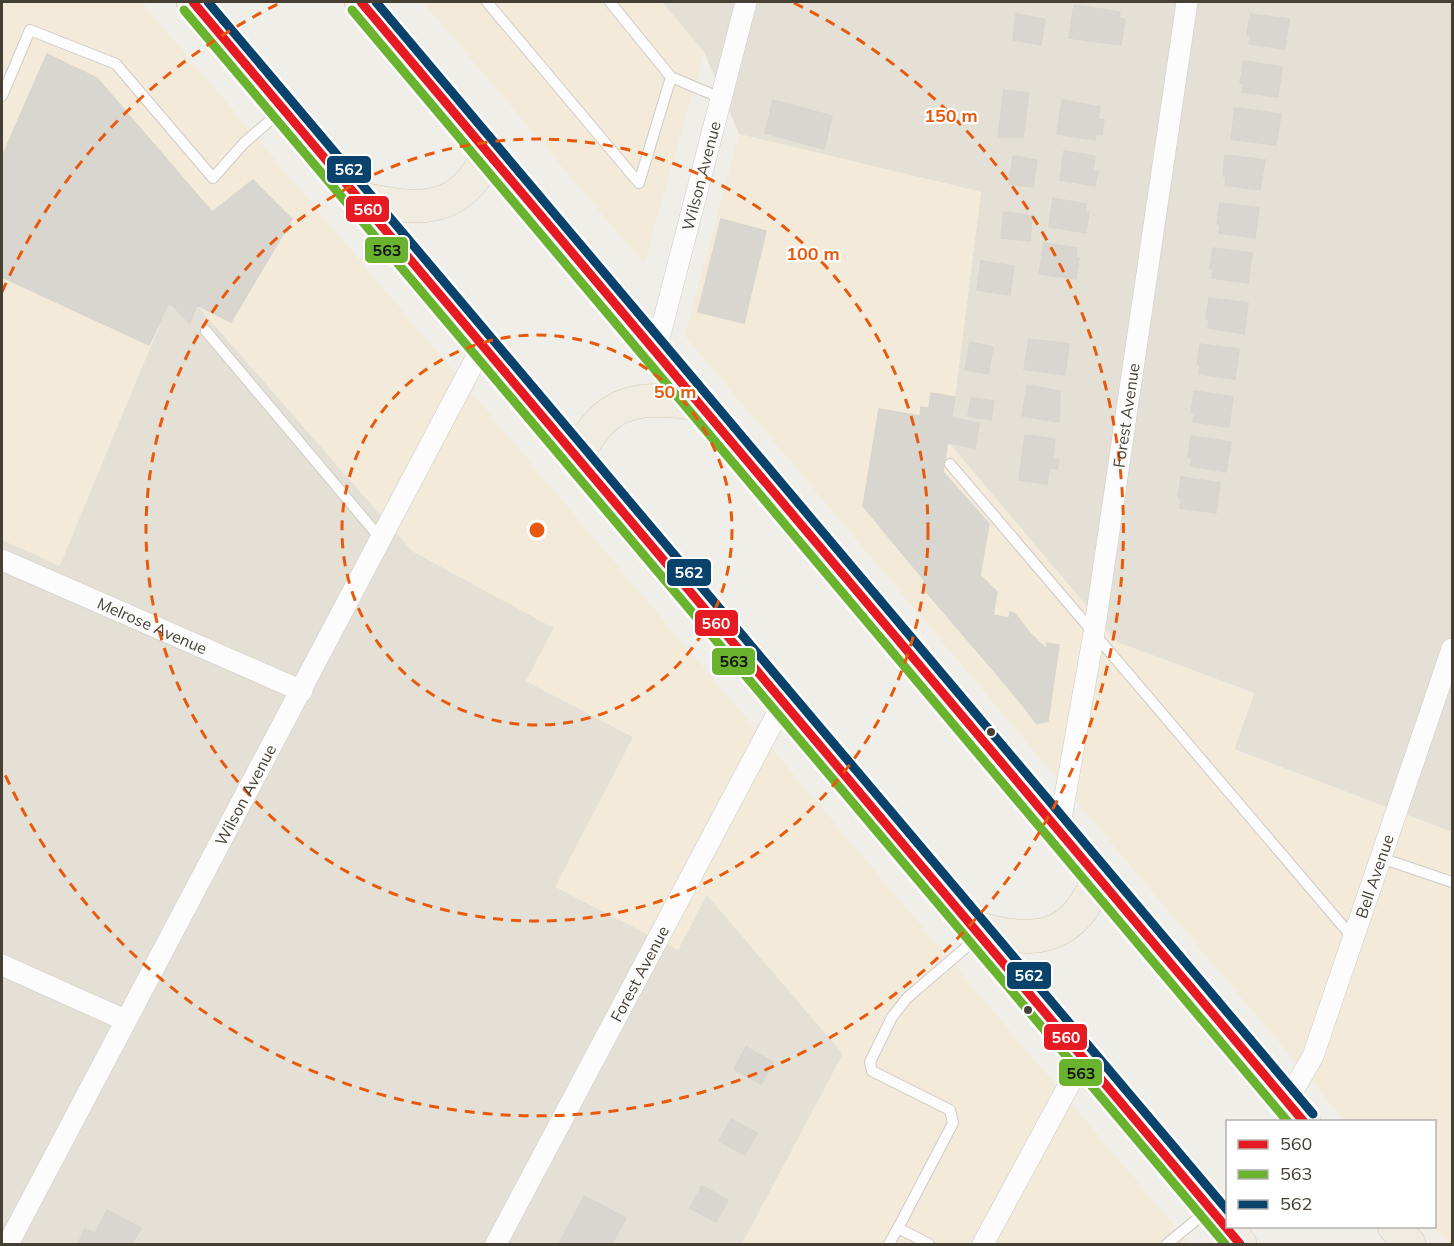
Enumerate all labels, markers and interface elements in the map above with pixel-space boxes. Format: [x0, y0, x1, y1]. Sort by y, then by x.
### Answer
text: 150 m [924, 104, 978, 127]
street label: Wilson Avenue [677, 119, 725, 232]
line badge: 562 [326, 155, 372, 184]
text: 562 [335, 159, 363, 179]
line badge: 560 [345, 195, 390, 223]
text: 560 [354, 199, 382, 219]
line badge: 563 [364, 236, 409, 264]
text: 563 [373, 240, 401, 260]
text: 100 m [786, 242, 840, 265]
street label: Forest Avenue [1108, 362, 1144, 469]
text: 50 m [654, 380, 696, 403]
centre of rings [527, 520, 547, 540]
line badge: 562 [666, 558, 712, 587]
text: 562 [675, 562, 703, 582]
street label: Melrose Avenue [94, 593, 210, 658]
line badge: 560 [694, 609, 739, 637]
text: 560 [702, 613, 730, 633]
line badge: 563 [711, 647, 756, 676]
text: 563 [720, 651, 748, 671]
unlabelled marker [985, 726, 997, 738]
street label: Wilson Avenue [210, 741, 280, 849]
street label: Bell Avenue [1351, 832, 1398, 921]
street label: Forest Avenue [606, 922, 673, 1025]
line badge: 562 [1006, 961, 1052, 990]
text: 562 [1015, 965, 1043, 985]
unlabelled marker [1022, 1004, 1034, 1016]
line badge: 560 [1043, 1023, 1088, 1051]
text: 560 [1052, 1027, 1080, 1047]
line badge: 563 [1058, 1058, 1103, 1087]
text: 563 [1067, 1063, 1095, 1083]
legend [1226, 1120, 1436, 1228]
text: 560 [1280, 1132, 1312, 1155]
text: 563 [1280, 1162, 1312, 1185]
text: 562 [1280, 1192, 1312, 1215]

